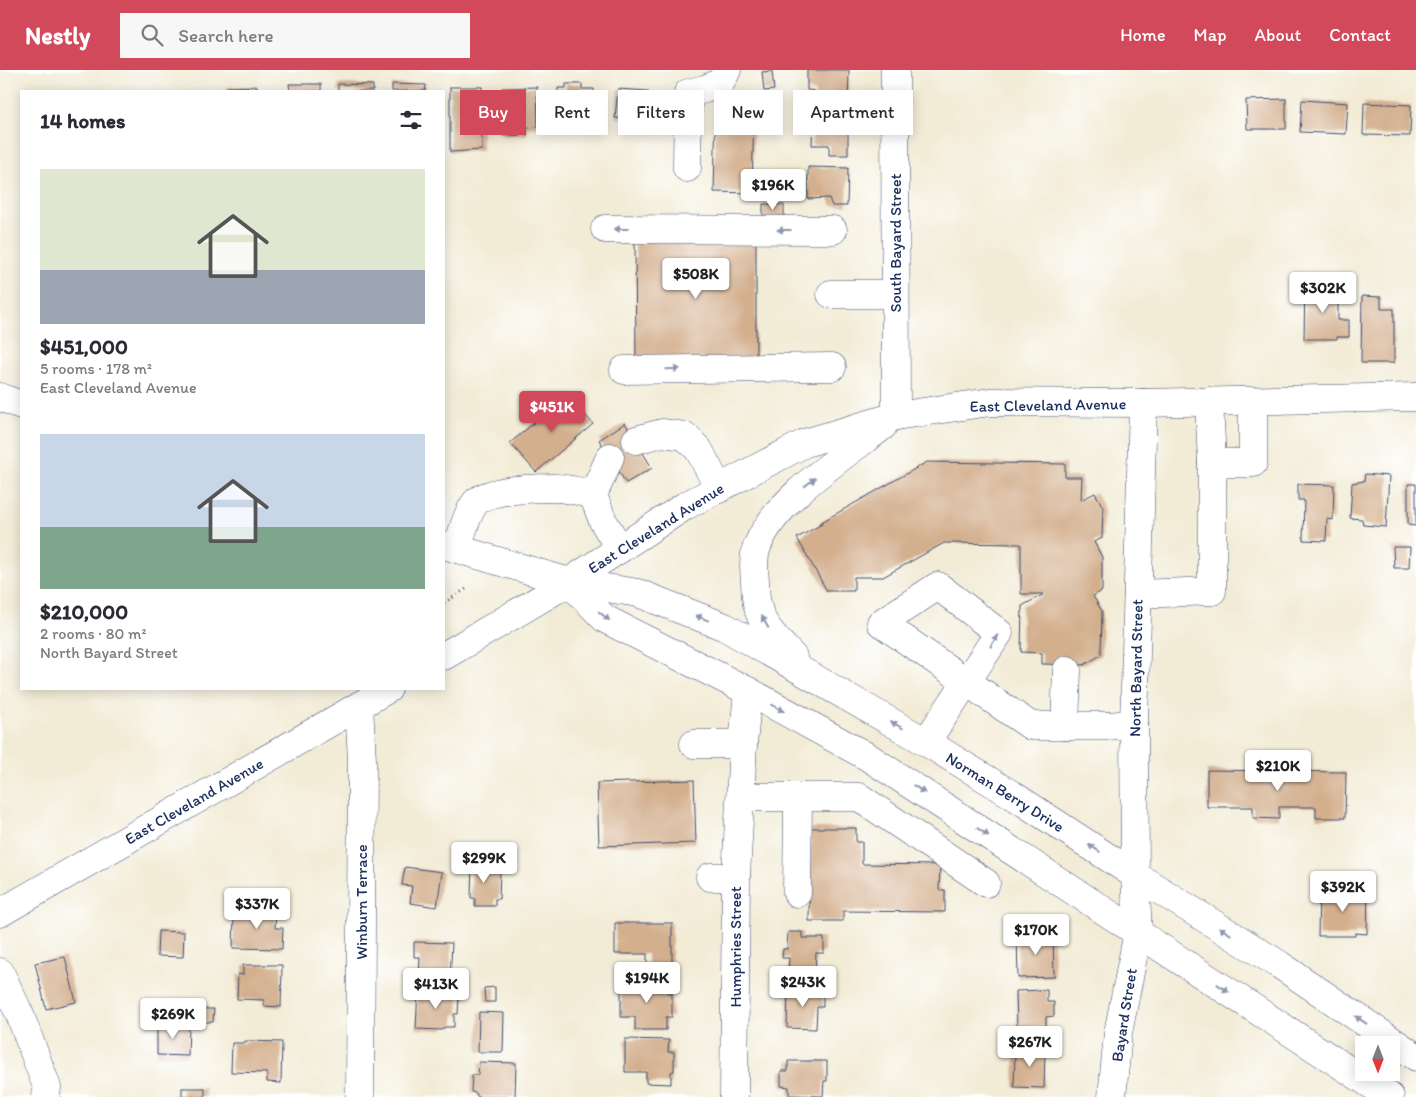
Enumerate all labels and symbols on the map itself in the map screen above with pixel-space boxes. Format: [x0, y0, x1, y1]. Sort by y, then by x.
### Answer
pin: $196K [738, 168, 808, 211]
street label: South Bayard Street [886, 173, 905, 313]
one-way arrow [613, 225, 629, 233]
one-way arrow [776, 226, 792, 234]
pin: $508K [661, 258, 731, 300]
pin: $302K [1288, 272, 1358, 314]
one-way arrow [665, 365, 681, 373]
pin: $451K [517, 390, 587, 433]
street label: East Cleveland Avenue [970, 394, 1126, 416]
one-way arrow [803, 477, 816, 488]
street label: East Cleveland Avenue [585, 478, 727, 578]
street label: North Bayard Street [1125, 599, 1147, 737]
one-way arrow [597, 611, 610, 622]
one-way arrow [694, 614, 709, 622]
one-way arrow [761, 615, 769, 630]
one-way arrow [989, 634, 998, 647]
one-way arrow [772, 703, 785, 712]
one-way arrow [890, 721, 903, 730]
street label: Norman Berry Drive [942, 748, 1068, 836]
pin: $210K [1243, 750, 1313, 792]
street label: East Cleveland Avenue [121, 754, 267, 848]
one-way arrow [912, 785, 925, 794]
one-way arrow [977, 827, 990, 836]
pin: $299K [449, 842, 519, 884]
one-way arrow [1087, 843, 1101, 853]
street label: Winburn Terrace [352, 844, 371, 960]
pin: $392K [1308, 870, 1378, 913]
street label: Humphries Street [726, 886, 745, 1008]
pin: $337K [222, 888, 292, 930]
pin: $170K [1001, 914, 1071, 956]
one-way arrow [1219, 926, 1232, 935]
pin: $194K [612, 962, 682, 1004]
pin: $243K [768, 966, 838, 1008]
street label: Bayard Street [1107, 967, 1141, 1063]
pin: $413K [401, 968, 471, 1010]
one-way arrow [1216, 983, 1229, 993]
pin: $269K [138, 998, 208, 1040]
one-way arrow [1354, 1016, 1368, 1025]
pin: $267K [995, 1026, 1065, 1068]
north arrow [1355, 1036, 1400, 1081]

